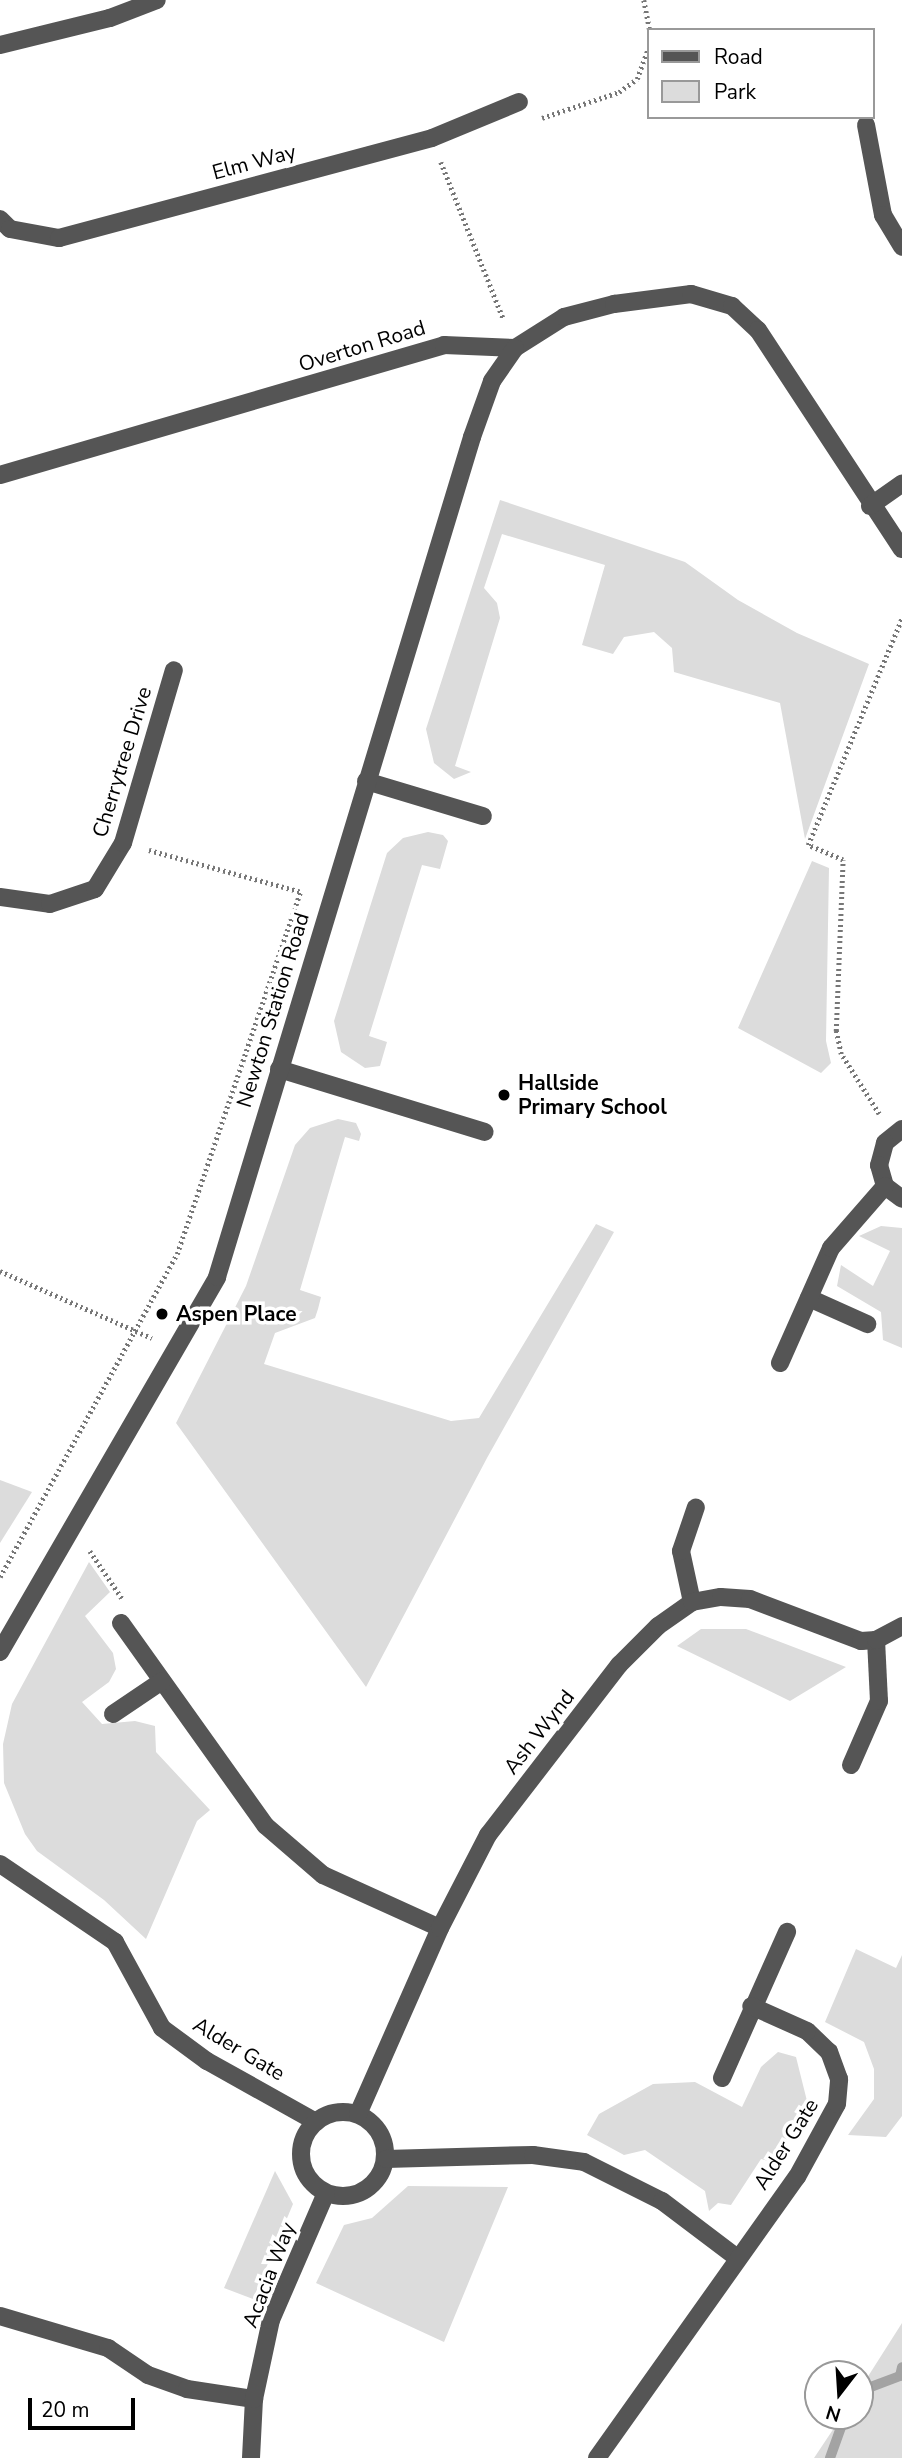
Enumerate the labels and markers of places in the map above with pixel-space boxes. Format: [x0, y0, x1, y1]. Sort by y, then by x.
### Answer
place label: Hallside Primary School [518, 1070, 667, 1120]
marker: Hallside Primary School [496, 1087, 512, 1103]
place label: Aspen Place [176, 1301, 297, 1327]
marker: Aspen Place [154, 1306, 170, 1322]

